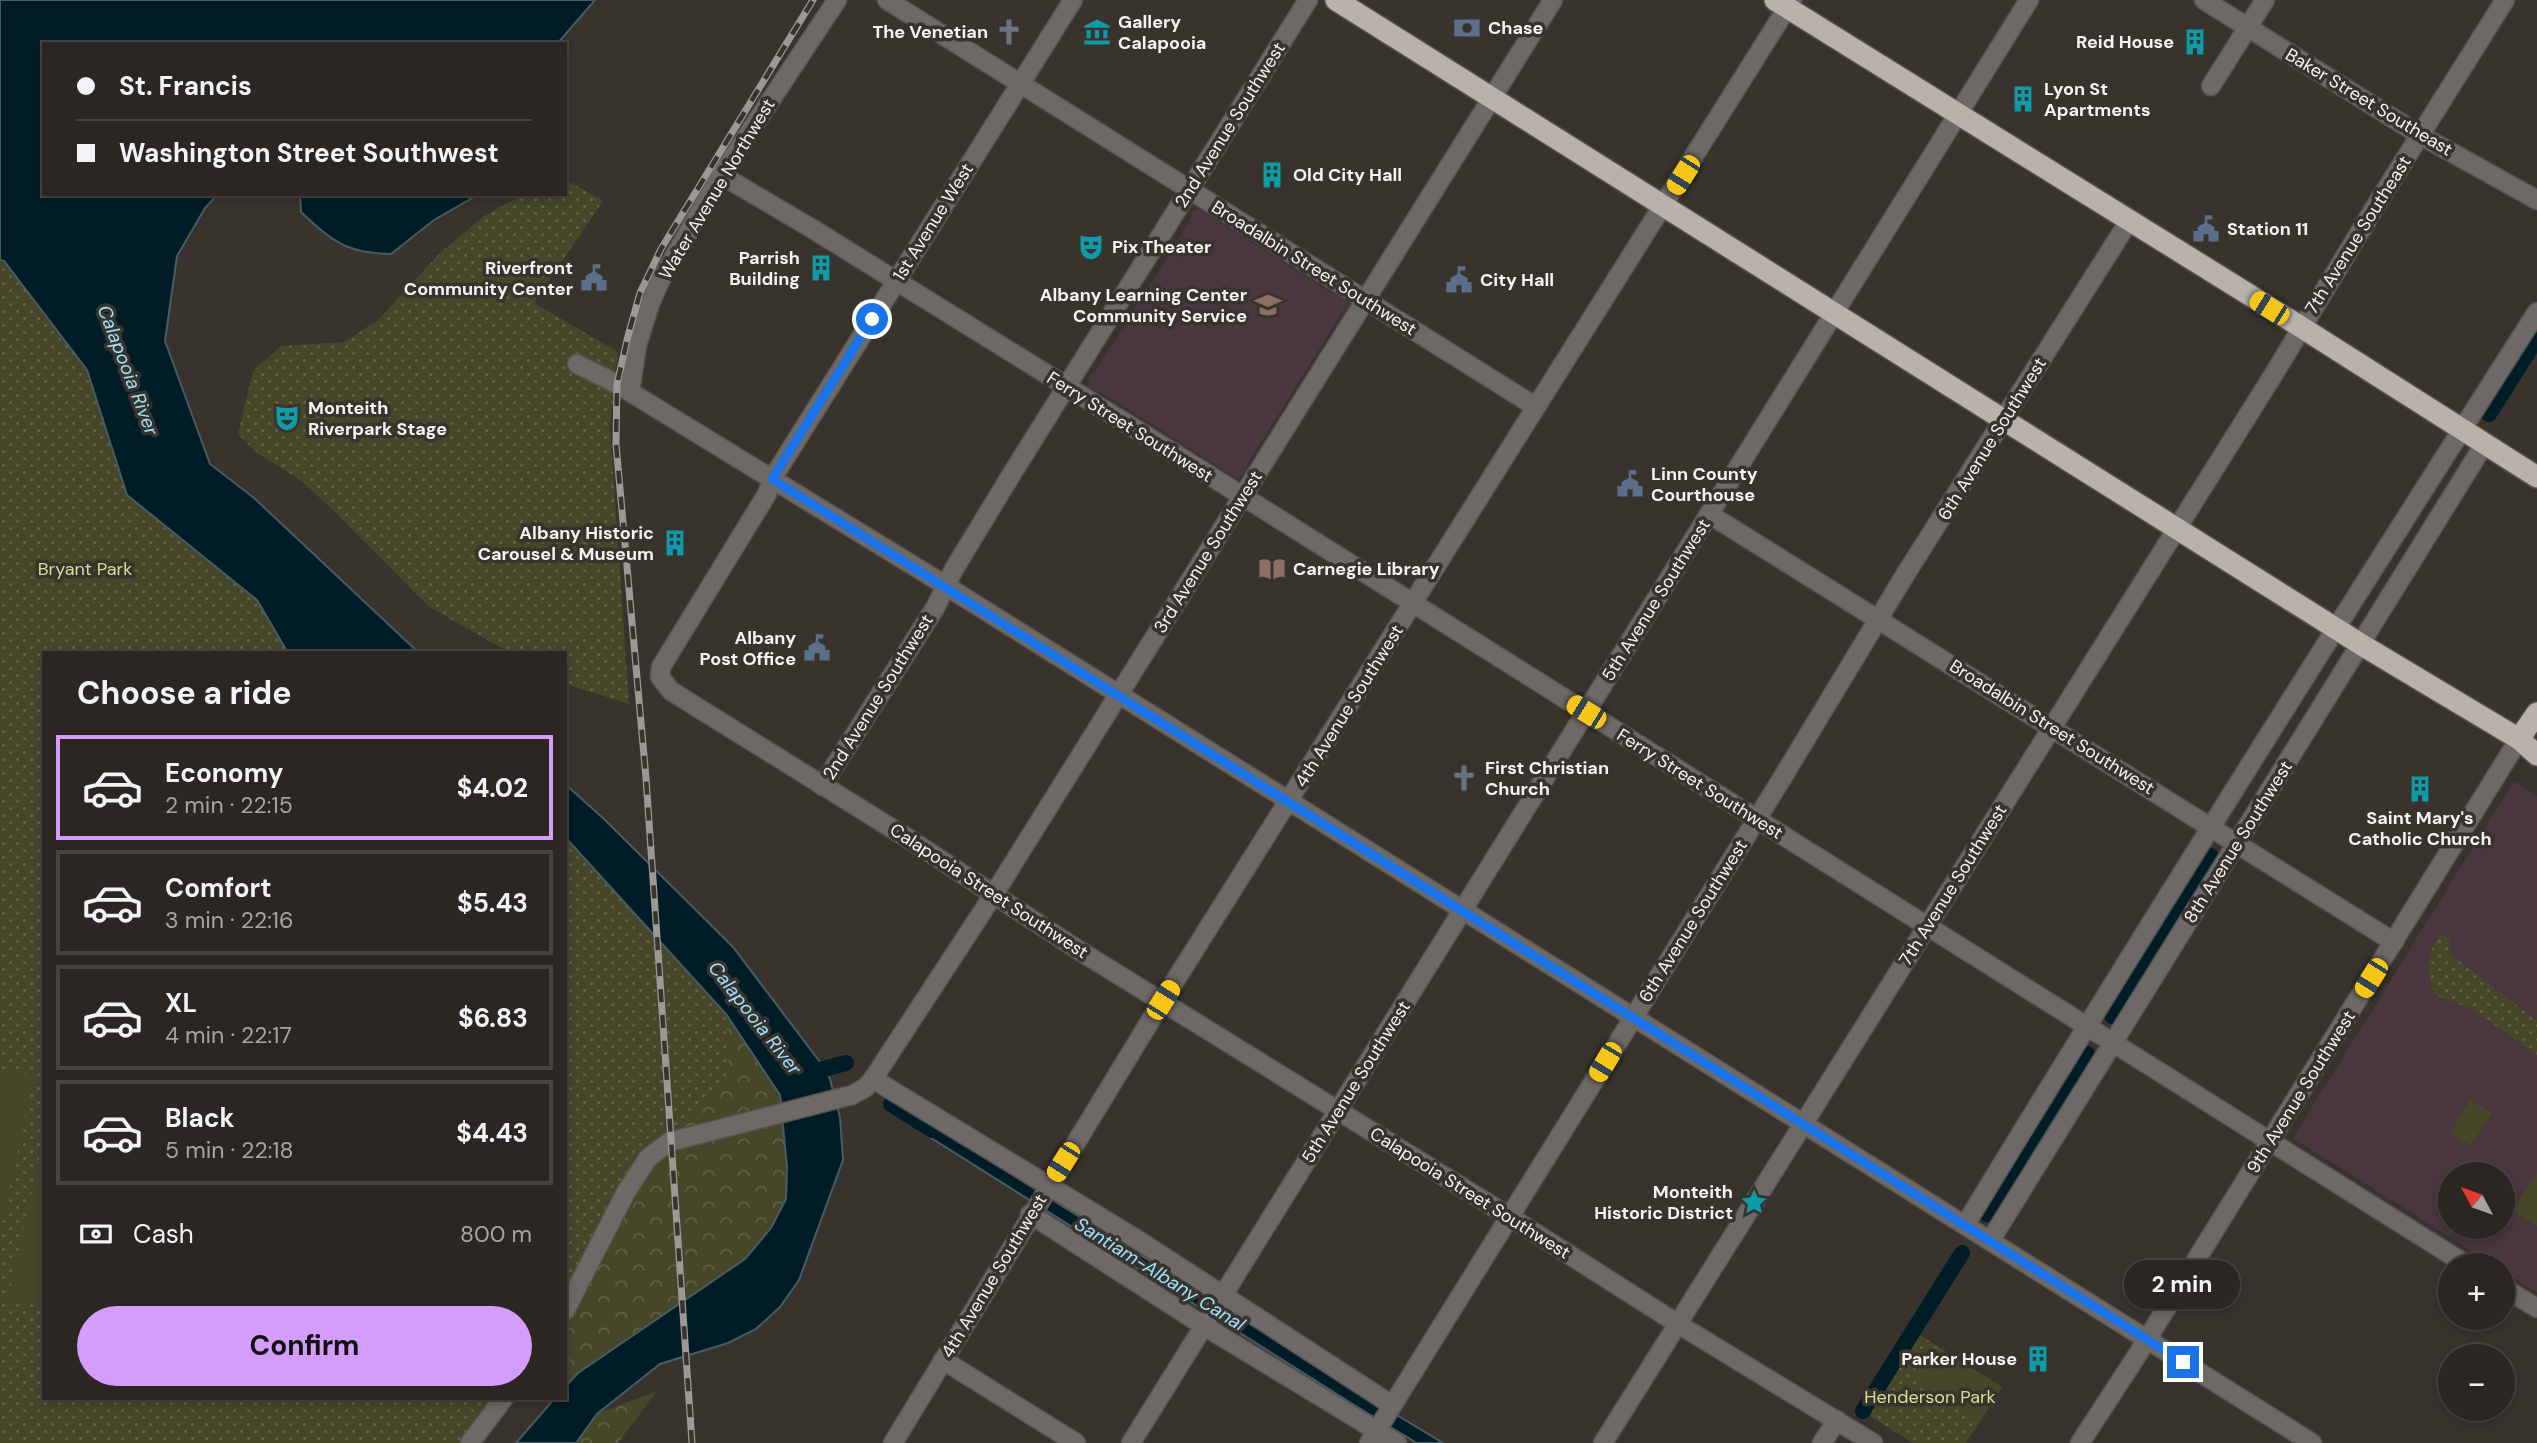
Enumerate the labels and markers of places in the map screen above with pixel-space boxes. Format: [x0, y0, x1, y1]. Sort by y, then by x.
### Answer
place label: Gallery Calapooia [1118, 10, 1206, 55]
bank icon: Chase [1452, 13, 1482, 43]
place label: Chase [1488, 16, 1544, 40]
church icon: The Venetian [994, 17, 1024, 47]
museum icon: Gallery Calapooia [1082, 17, 1112, 47]
place label: The Venetian [872, 20, 988, 44]
building icon: Reid House [2180, 27, 2210, 57]
place label: Reid House [2076, 30, 2174, 54]
place label: Lyon St Apartments [2044, 77, 2151, 122]
building icon: Lyon St Apartments [2008, 84, 2038, 114]
building icon: Old City Hall [1257, 160, 1287, 190]
place label: Old City Hall [1293, 163, 1402, 187]
public building icon: Station 11 [2191, 214, 2221, 244]
place label: Station 11 [2227, 217, 2308, 241]
theatre icon: Pix Theater [1076, 232, 1106, 262]
place label: Pix Theater [1112, 235, 1211, 259]
place label: Parrish Building [729, 246, 800, 291]
building icon: Parrish Building [806, 253, 836, 283]
place label: Riverfront Community Center [404, 256, 573, 301]
public building icon: Riverfront Community Center [579, 263, 609, 293]
public building icon: City Hall [1444, 265, 1474, 295]
place label: City Hall [1480, 268, 1554, 292]
place label: Albany Learning Center Community Service [1040, 283, 1247, 328]
school or university icon: Albany Learning Center Community Service [1253, 290, 1283, 320]
place label: Monteith Riverpark Stage [308, 396, 447, 441]
theatre icon: Monteith Riverpark Stage [272, 403, 302, 433]
place label: Linn County Courthouse [1651, 462, 1758, 507]
public building icon: Linn County Courthouse [1615, 469, 1645, 499]
place label: Albany Historic Carousel & Museum [478, 521, 654, 566]
building icon: Albany Historic Carousel & Museum [660, 528, 690, 558]
library icon: Carnegie Library [1257, 554, 1287, 584]
place label: Carnegie Library [1293, 557, 1440, 581]
place label: Albany Post Office [700, 626, 796, 671]
public building icon: Albany Post Office [802, 633, 832, 663]
place label: First Christian Church [1485, 756, 1609, 801]
church icon: First Christian Church [1449, 763, 1479, 793]
building icon: Saint Mary's Catholic Church [2405, 774, 2435, 804]
place label: Saint Mary's Catholic Church [2348, 806, 2492, 851]
place label: Monteith Historic District [1594, 1180, 1733, 1225]
place icon: Monteith Historic District [1739, 1187, 1769, 1217]
building icon: Parker House [2023, 1344, 2053, 1374]
place label: Parker House [1901, 1347, 2017, 1371]

